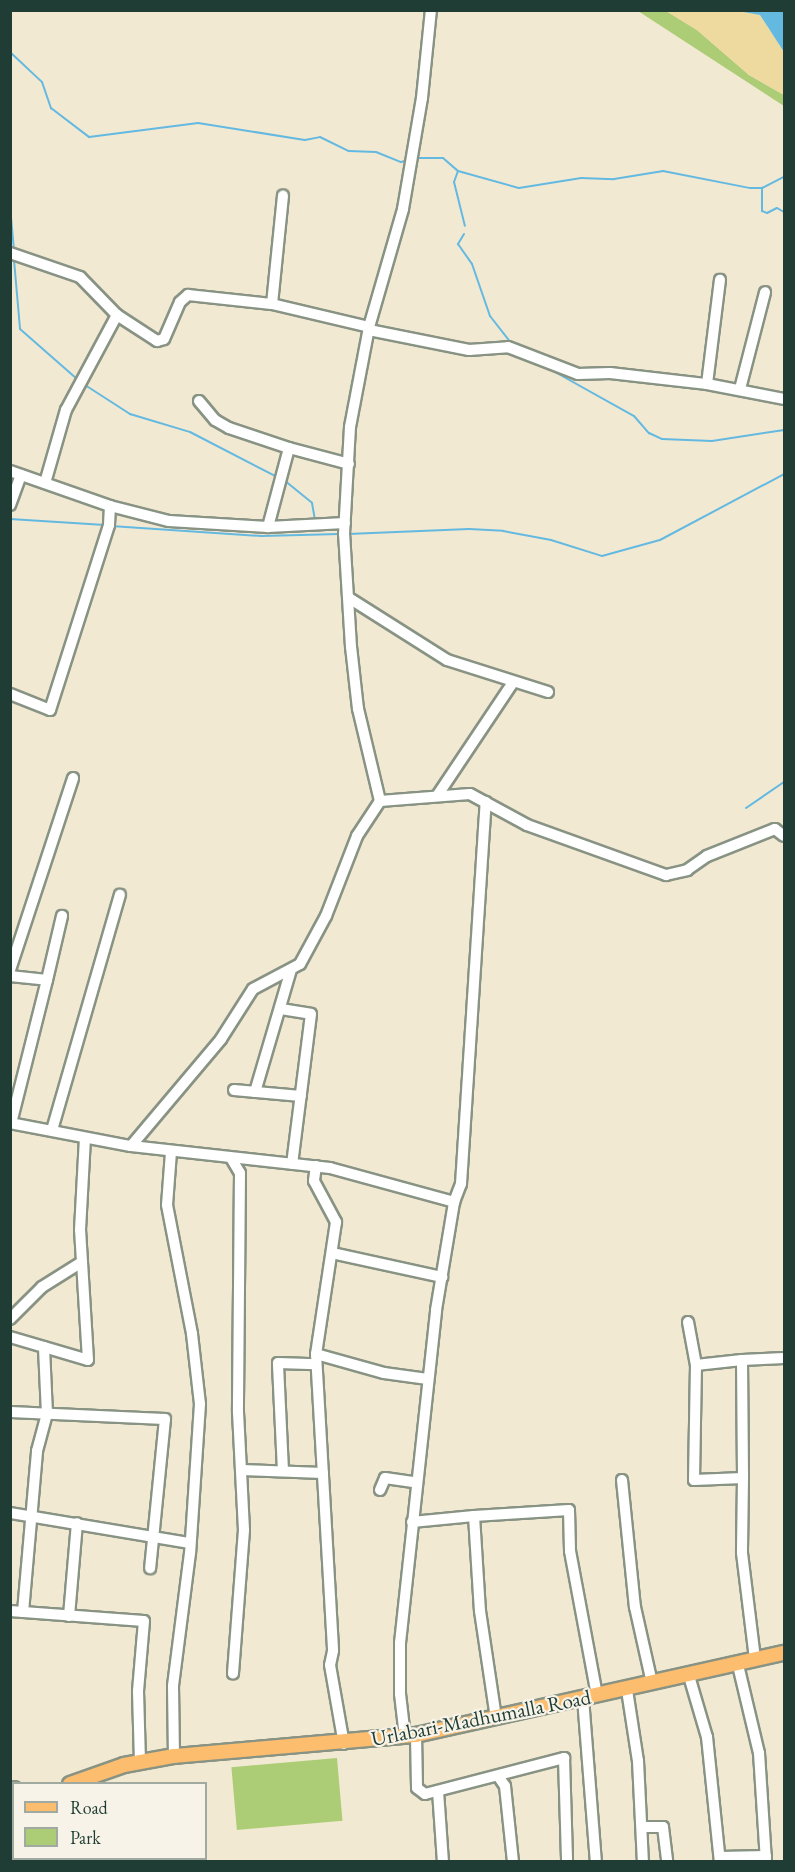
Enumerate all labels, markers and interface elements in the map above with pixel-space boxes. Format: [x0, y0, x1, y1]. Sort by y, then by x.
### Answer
street label: Urlabari-Madhumalla Road [369, 1684, 593, 1752]
legend [12, 1782, 207, 1860]
text: Road [70, 1796, 108, 1819]
text: Park [70, 1826, 101, 1849]

